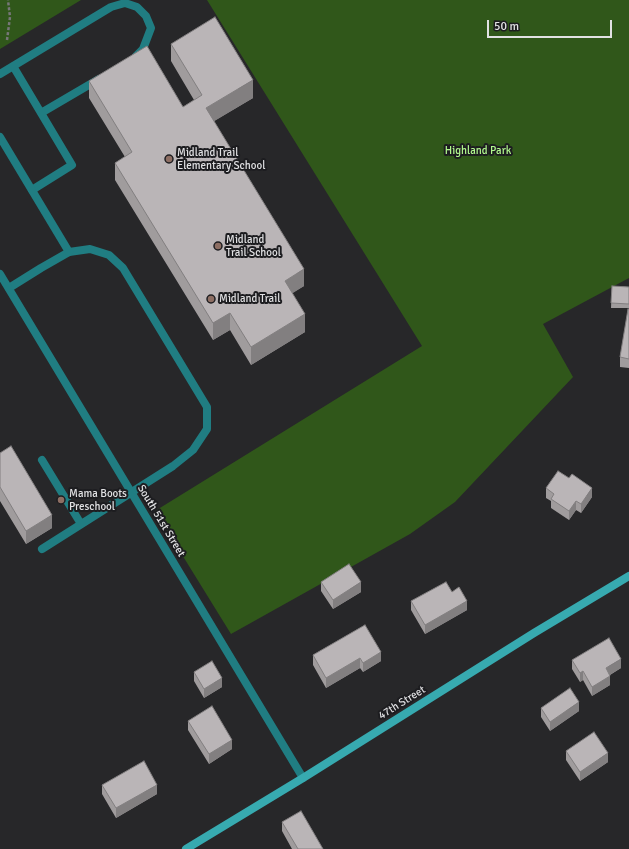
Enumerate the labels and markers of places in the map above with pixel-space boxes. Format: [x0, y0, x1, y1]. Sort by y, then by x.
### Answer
place label: Midland Trail Elementary School [177, 146, 265, 172]
marker: Midland Trail Elementary School [164, 154, 174, 164]
place label: Midland Trail School [226, 233, 281, 259]
marker: Midland Trail School [213, 241, 223, 251]
place label: Midland Trail [219, 292, 280, 306]
marker: Midland Trail [206, 294, 216, 304]
place label: Mama Boots Preschool [69, 487, 127, 513]
marker: Mama Boots Preschool [56, 495, 66, 505]

